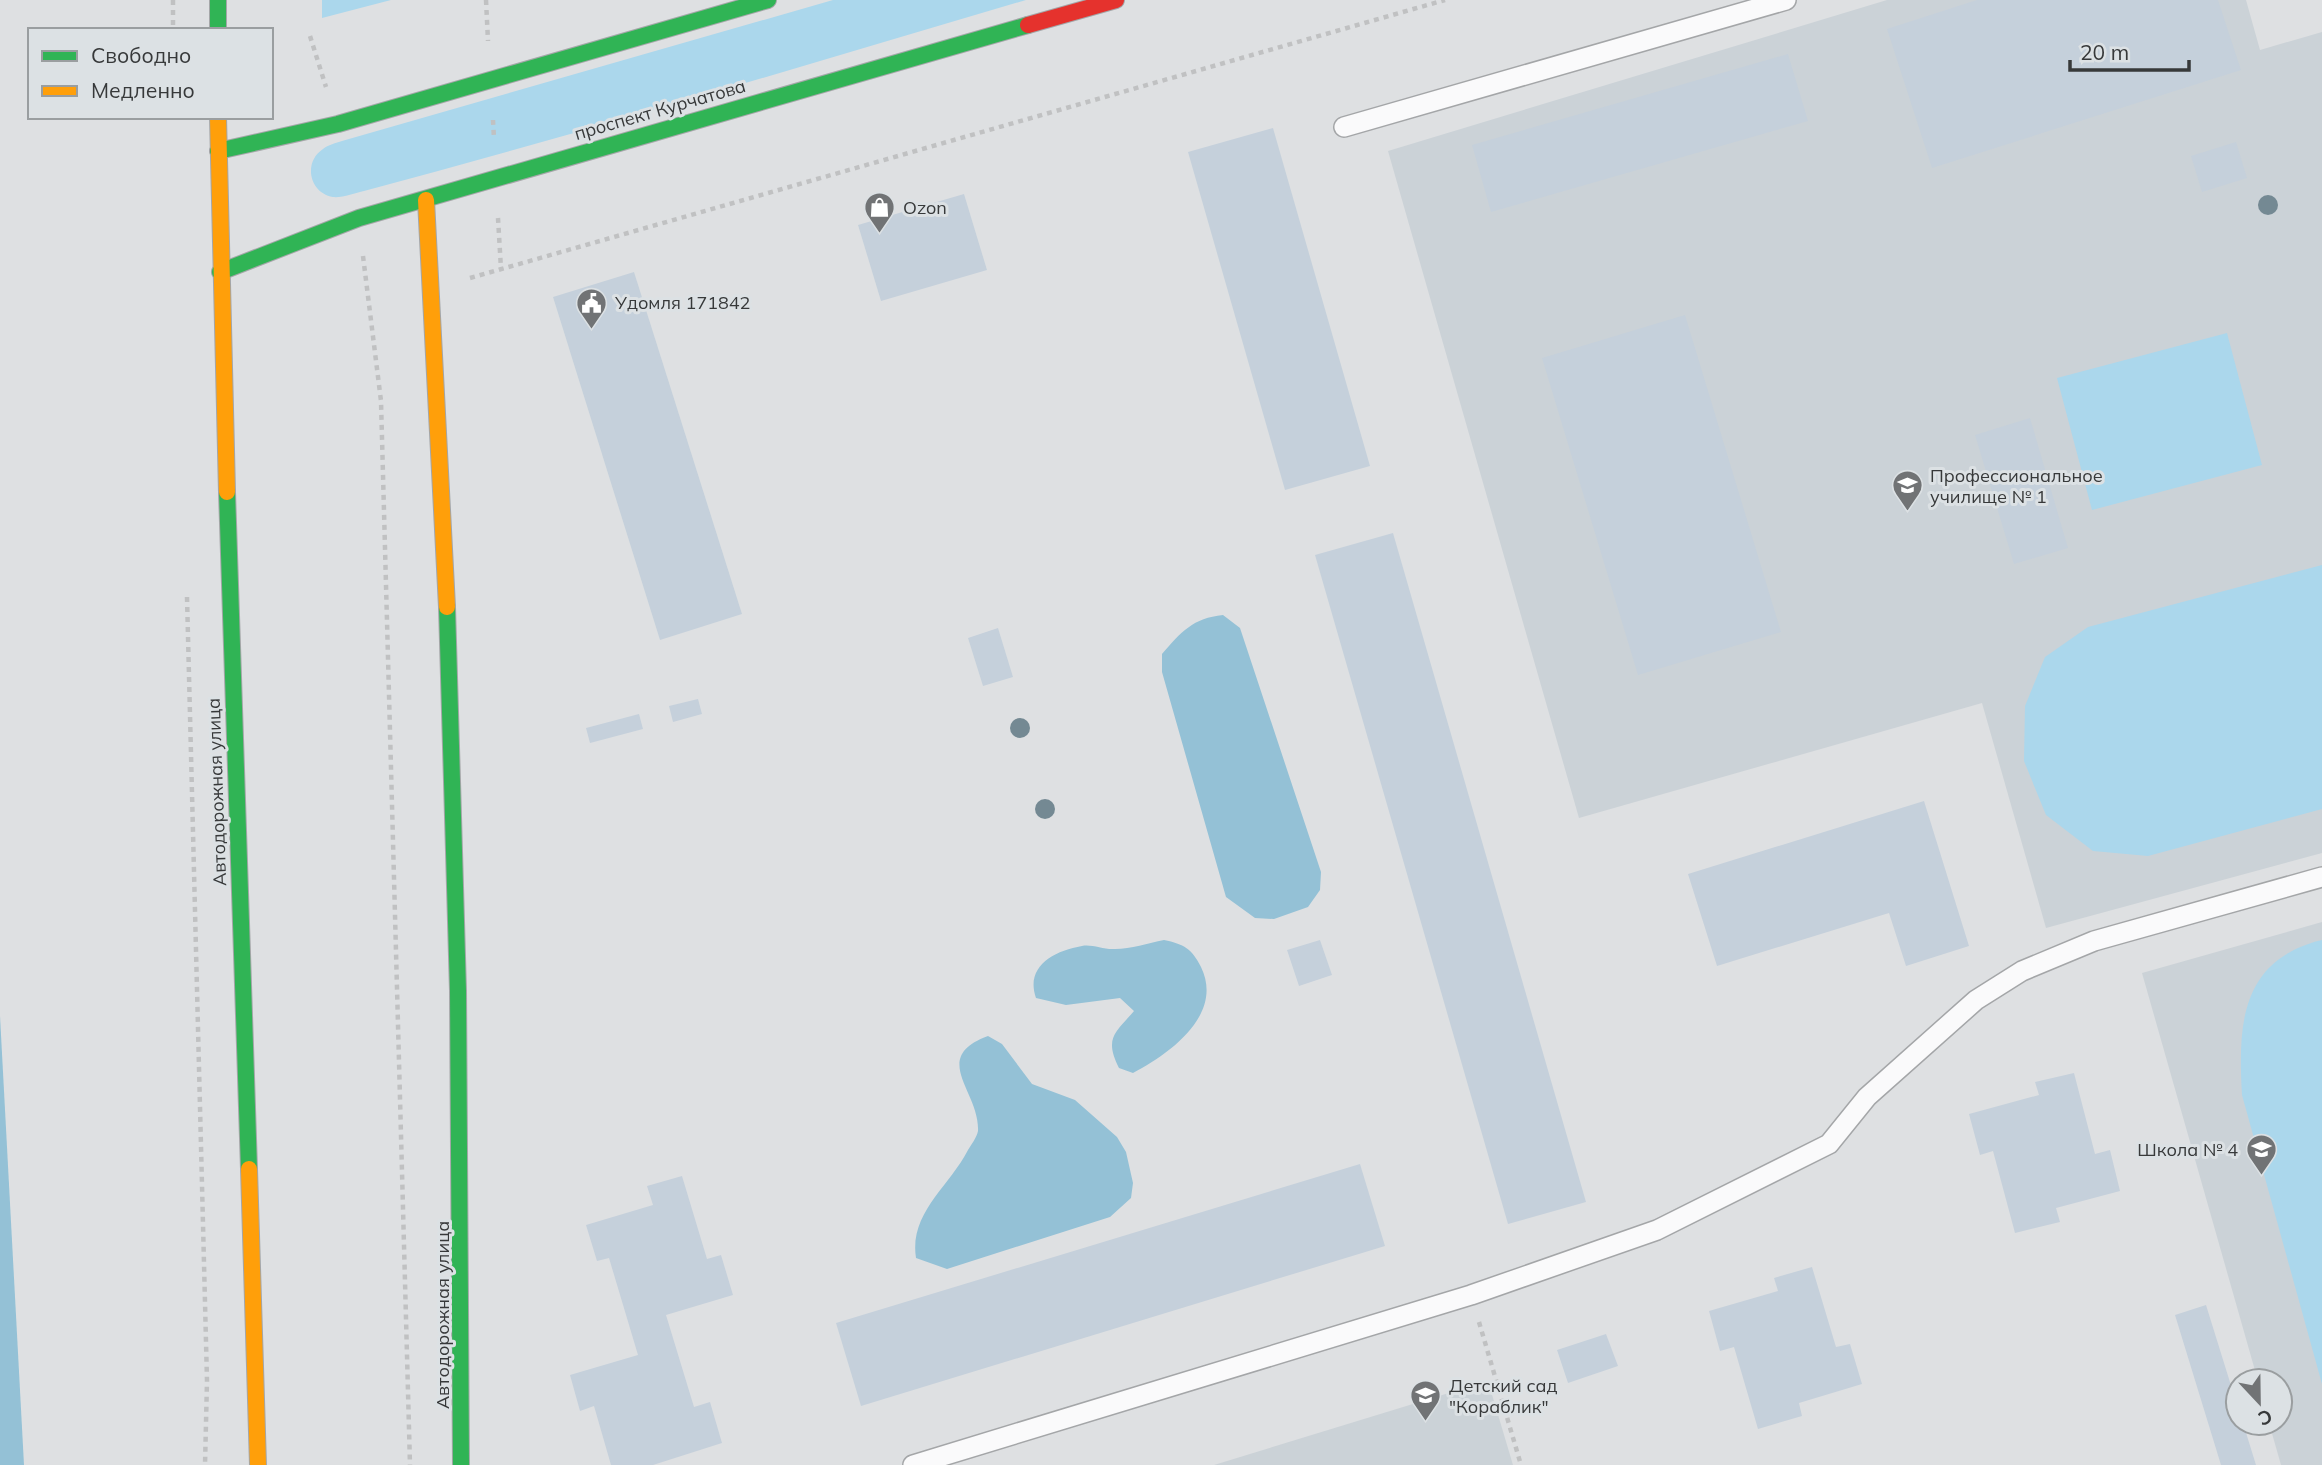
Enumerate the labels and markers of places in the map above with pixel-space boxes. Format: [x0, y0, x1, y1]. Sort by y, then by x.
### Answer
shop icon: Ozon [863, 191, 897, 235]
place label: Ozon [903, 196, 947, 219]
public building icon: Удомля 171842 [575, 286, 609, 330]
place label: Удомля 171842 [614, 291, 750, 314]
place label: Профессиональное училище № 1 [1930, 464, 2103, 508]
school or university icon: Профессиональное училище № 1 [1890, 469, 1924, 513]
school or university icon: Школа № 4 [2244, 1133, 2278, 1177]
place label: Школа № 4 [2137, 1138, 2238, 1161]
place label: Детский сад "Кораблик" [1449, 1374, 1558, 1418]
school or university icon: Детский сад "Кораблик" [1409, 1379, 1443, 1423]

